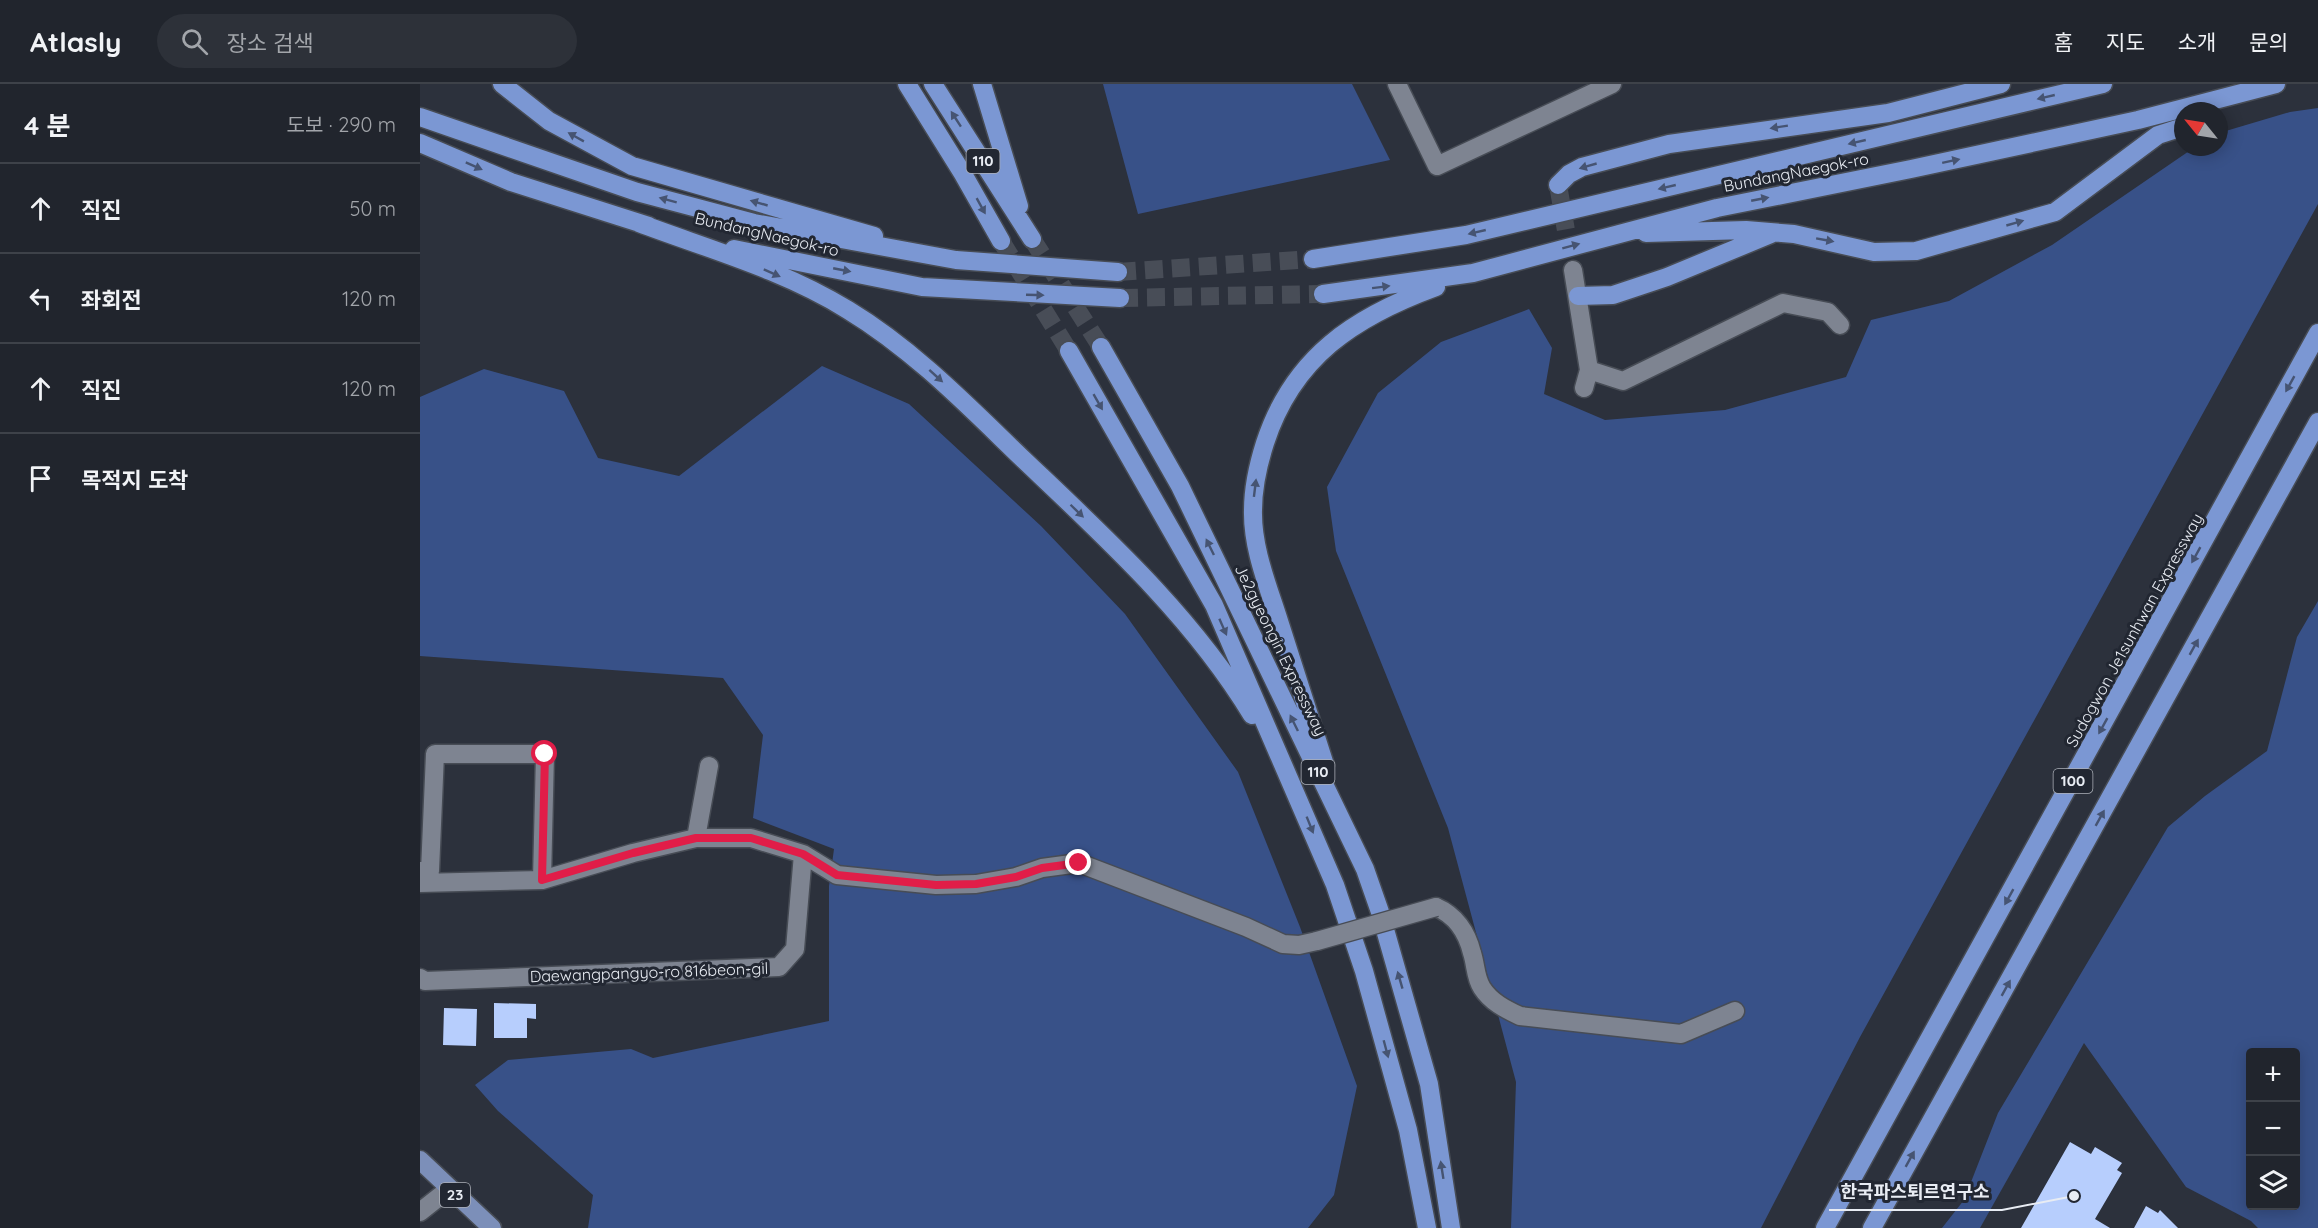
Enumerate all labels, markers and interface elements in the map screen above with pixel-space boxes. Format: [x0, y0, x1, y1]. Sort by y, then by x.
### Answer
search box [157, 14, 577, 68]
text: Atlasly [30, 24, 121, 59]
icon: search [178, 25, 211, 58]
text: 장소 검색 [226, 29, 313, 57]
text: 홈 [2054, 29, 2073, 55]
text: 지도 [2106, 29, 2145, 55]
text: 소개 [2178, 29, 2216, 55]
text: 문의 [2249, 29, 2288, 55]
one-way arrow [2037, 93, 2056, 103]
north arrow [2174, 102, 2228, 156]
text: 4 분 [24, 109, 71, 142]
one-way arrow [951, 111, 962, 127]
text: 도보 · 290 m [287, 112, 396, 137]
one-way arrow [1769, 123, 1788, 132]
one-way arrow [568, 132, 584, 143]
one-way arrow [1847, 138, 1866, 148]
street label: BundangNaegok-ro [1722, 148, 1870, 196]
road number: 110 [966, 149, 1000, 173]
one-way arrow [1942, 155, 1961, 165]
one-way arrow [465, 161, 483, 171]
one-way arrow [1579, 162, 1597, 172]
one-way arrow [1658, 183, 1676, 193]
icon: ahead [24, 192, 57, 225]
one-way arrow [1751, 194, 1770, 203]
one-way arrow [659, 195, 677, 205]
text: 직진 [81, 196, 121, 224]
text: 50 m [350, 196, 396, 221]
one-way arrow [976, 197, 986, 214]
one-way arrow [750, 198, 768, 207]
street label: BundangNaegok-ro [693, 208, 841, 260]
one-way arrow [2006, 218, 2024, 227]
one-way arrow [1467, 228, 1486, 237]
one-way arrow [1816, 236, 1835, 245]
one-way arrow [1562, 241, 1580, 251]
one-way arrow [833, 266, 852, 276]
one-way arrow [763, 269, 781, 278]
icon: left [24, 282, 57, 315]
one-way arrow [1371, 282, 1390, 292]
text: 좌회전 [81, 286, 142, 314]
text: 120 m [342, 286, 396, 311]
one-way arrow [1026, 290, 1045, 300]
one-way arrow [928, 369, 943, 382]
icon: ahead [24, 372, 57, 405]
text: 직진 [81, 376, 121, 404]
text: 120 m [342, 376, 396, 401]
one-way arrow [2285, 376, 2295, 393]
one-way arrow [1093, 393, 1103, 410]
icon: arrive [24, 462, 57, 495]
text: 목적지 도착 [81, 466, 188, 494]
one-way arrow [1250, 478, 1260, 497]
one-way arrow [1070, 503, 1084, 517]
street label: Sudogwon Je1sunhwan Expressway [2061, 509, 2207, 751]
one-way arrow [1205, 539, 1214, 556]
one-way arrow [2191, 547, 2201, 564]
street label: Je2gyeongin Expressway [1231, 561, 1331, 739]
one-way arrow [1219, 618, 1229, 636]
one-way arrow [2189, 638, 2199, 655]
one-way arrow [1290, 714, 1299, 731]
one-way arrow [2098, 718, 2108, 735]
route start [531, 740, 557, 766]
road number: 110 [1302, 760, 1334, 784]
road number: 100 [2054, 769, 2092, 793]
one-way arrow [2095, 810, 2106, 826]
one-way arrow [1305, 816, 1315, 834]
route end [1065, 849, 1091, 875]
one-way arrow [2004, 889, 2014, 906]
street label: Daewangpangyo-ro 816beon-gil [529, 958, 769, 986]
one-way arrow [1395, 971, 1404, 989]
one-way arrow [2000, 980, 2010, 997]
one-way arrow [1382, 1040, 1392, 1058]
map controls [2246, 1048, 2300, 1210]
button: + [2246, 1048, 2300, 1102]
button: − [2246, 1102, 2300, 1156]
one-way arrow [1905, 1150, 1915, 1167]
button: layers [2246, 1156, 2300, 1210]
one-way arrow [1438, 1161, 1447, 1180]
callout: 한국파스퇴르연구소 [1829, 1174, 2002, 1210]
text: 한국파스퇴르연구소 [1840, 1180, 1990, 1203]
road number: 23 [440, 1183, 470, 1207]

